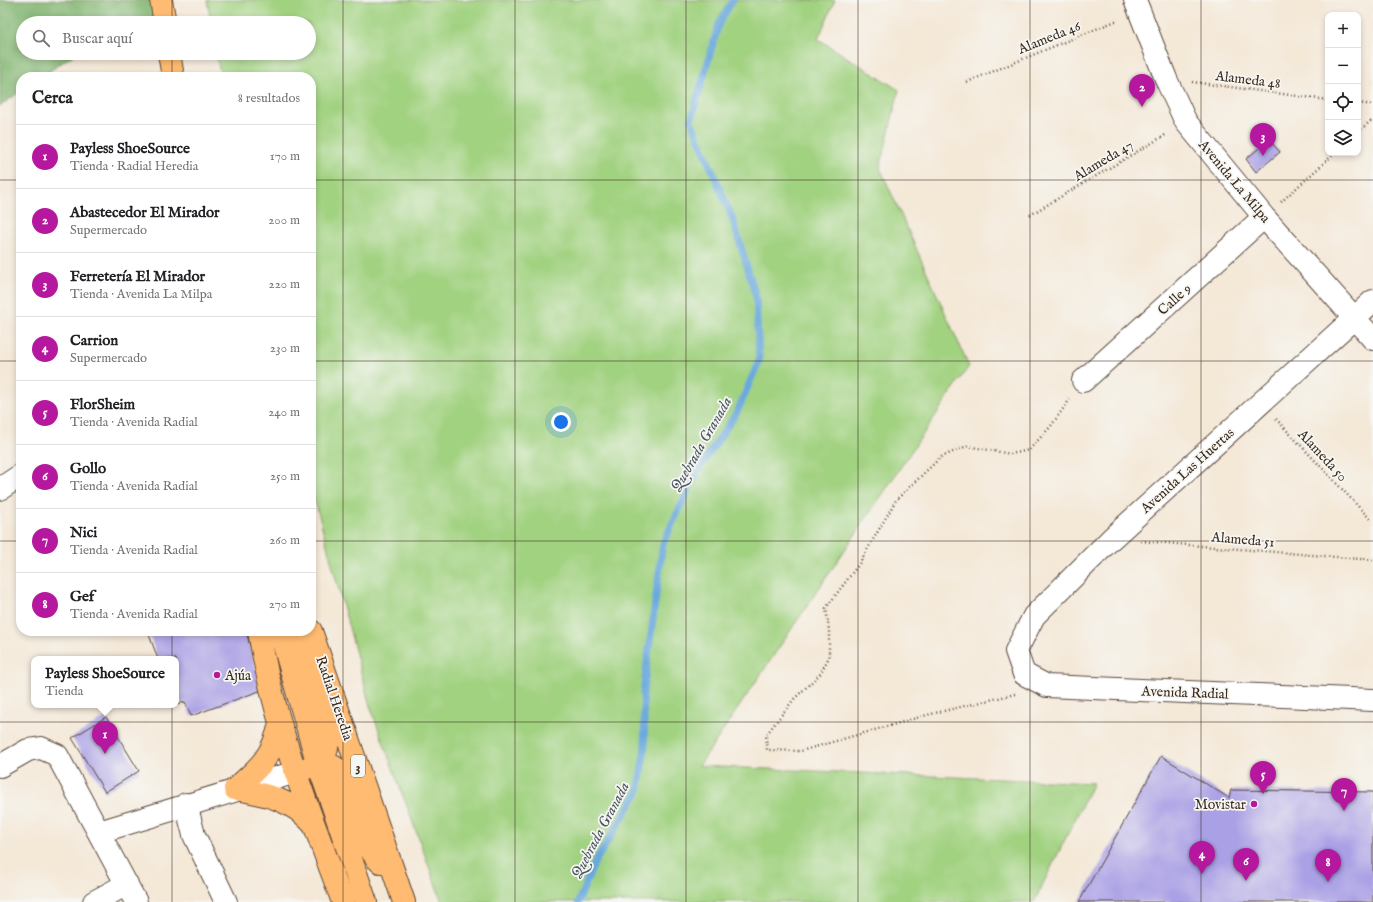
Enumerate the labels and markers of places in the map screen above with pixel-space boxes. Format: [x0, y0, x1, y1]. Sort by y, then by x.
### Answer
pin: 2 [1129, 74, 1155, 107]
pin: 3 [1250, 123, 1276, 156]
place label: Ajúa [224, 667, 252, 685]
marker: Ajúa [212, 670, 222, 680]
pin: 1 [92, 721, 118, 754]
pin: 5 [1250, 761, 1276, 794]
pin: 7 [1331, 778, 1357, 811]
place label: Movistar [1195, 796, 1246, 814]
marker: Movistar [1249, 799, 1259, 809]
pin: 4 [1189, 841, 1215, 874]
pin: 6 [1233, 848, 1259, 881]
pin: 8 [1315, 849, 1341, 882]

